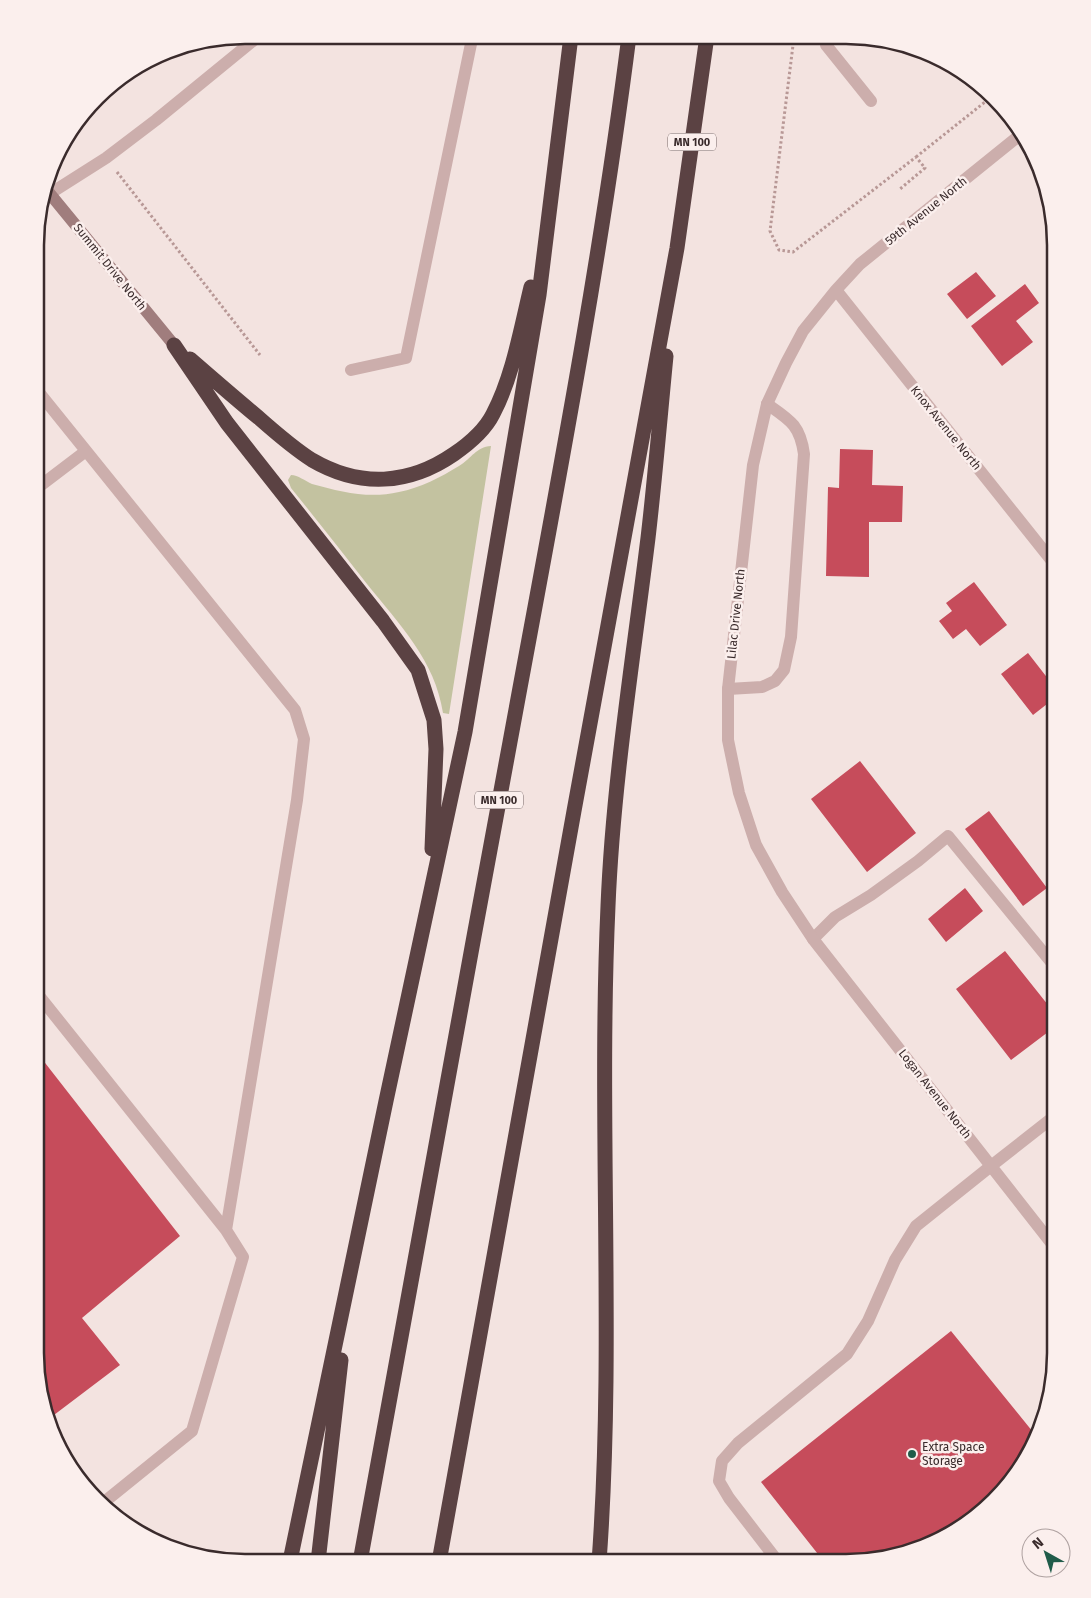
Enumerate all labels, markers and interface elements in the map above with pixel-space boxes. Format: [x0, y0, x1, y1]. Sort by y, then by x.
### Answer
road number: MN 100 [668, 134, 716, 150]
street label: 59th Avenue North [882, 174, 970, 248]
street label: Summit Drive North [71, 221, 149, 313]
street label: Knox Avenue North [908, 383, 984, 473]
street label: Lilac Drive North [724, 568, 748, 660]
road number: MN 100 [475, 792, 523, 808]
street label: Logan Avenue North [896, 1046, 974, 1142]
place label: Extra Space Storage [922, 1440, 985, 1468]
marker: Extra Space Storage [906, 1448, 918, 1460]
north arrow [1021, 1528, 1071, 1578]
text: N [1029, 1534, 1047, 1553]

